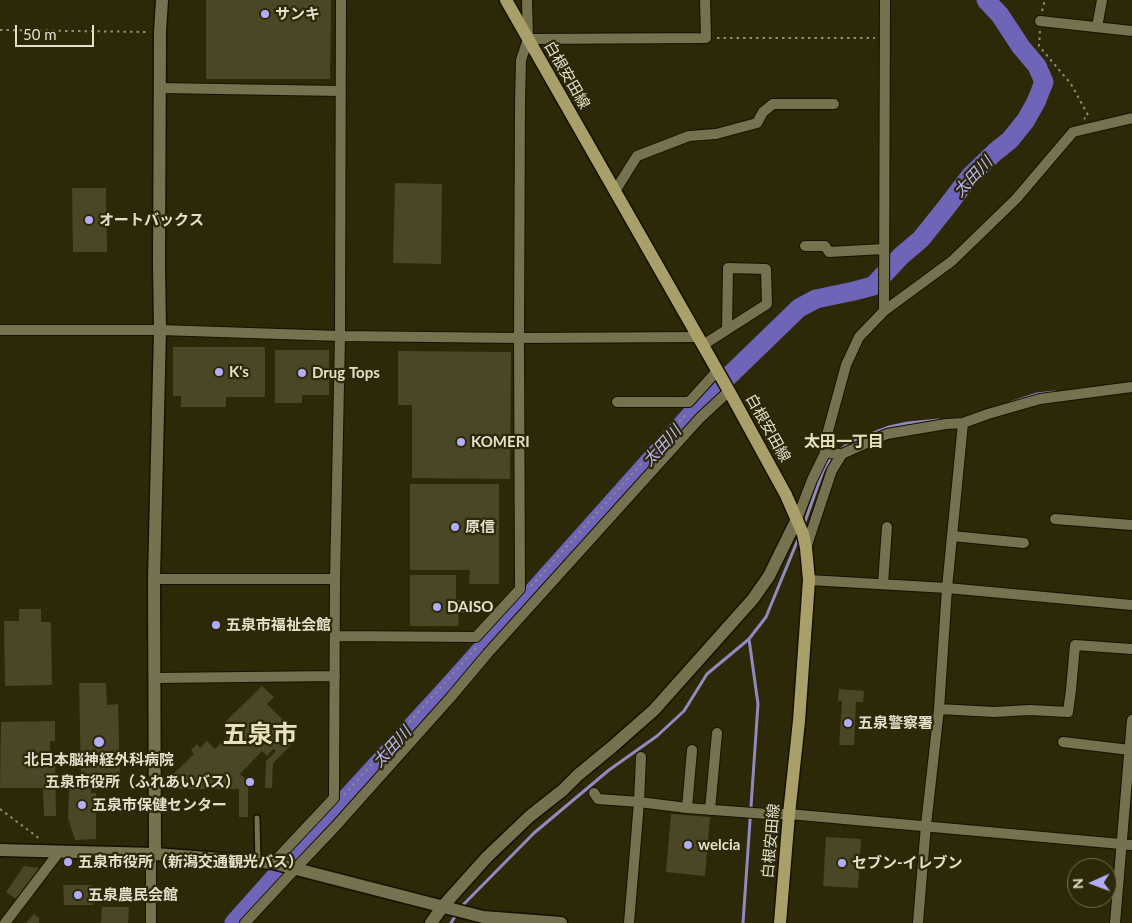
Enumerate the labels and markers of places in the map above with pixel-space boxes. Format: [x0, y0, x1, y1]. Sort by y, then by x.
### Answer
place label: サンキ [275, 5, 320, 23]
marker: サンキ [259, 8, 271, 20]
place label: オートバックス [99, 211, 204, 229]
marker: オートバックス [83, 214, 95, 226]
place label: K's [229, 363, 249, 381]
place label: Drug Tops [312, 364, 380, 382]
marker: K's [213, 366, 225, 378]
marker: Drug Tops [296, 367, 308, 379]
place label: KOMERI [471, 433, 530, 451]
marker: KOMERI [455, 436, 467, 448]
place label: 原信 [465, 518, 495, 536]
marker: 原信 [449, 521, 461, 533]
place label: DAISO [447, 598, 493, 616]
marker: DAISO [431, 601, 443, 613]
place label: 五泉市福祉会館 [226, 616, 331, 634]
marker: 五泉市福祉会館 [210, 619, 222, 631]
place label: 五泉警察署 [858, 714, 933, 732]
marker: 五泉警察署 [842, 717, 854, 729]
marker: 北日本脳神経外科病院 [92, 735, 106, 749]
place label: 北日本脳神経外科病院 [24, 751, 174, 769]
place label: 五泉市役所（ふれあいバス） [45, 773, 240, 791]
marker: 五泉市役所（ふれあいバス） [244, 776, 256, 788]
place label: 五泉市保健センター [92, 796, 227, 814]
marker: 五泉市保健センター [76, 799, 88, 811]
place label: welcia [698, 836, 740, 854]
marker: welcia [682, 839, 694, 851]
place label: 五泉市役所（新潟交通観光バス） [78, 853, 303, 871]
place label: セブン-イレブン [852, 854, 963, 872]
marker: 五泉市役所（新潟交通観光バス） [62, 856, 74, 868]
marker: セブン-イレブン [836, 857, 848, 869]
place label: 五泉農民会館 [88, 886, 178, 904]
marker: 五泉農民会館 [72, 889, 84, 901]

